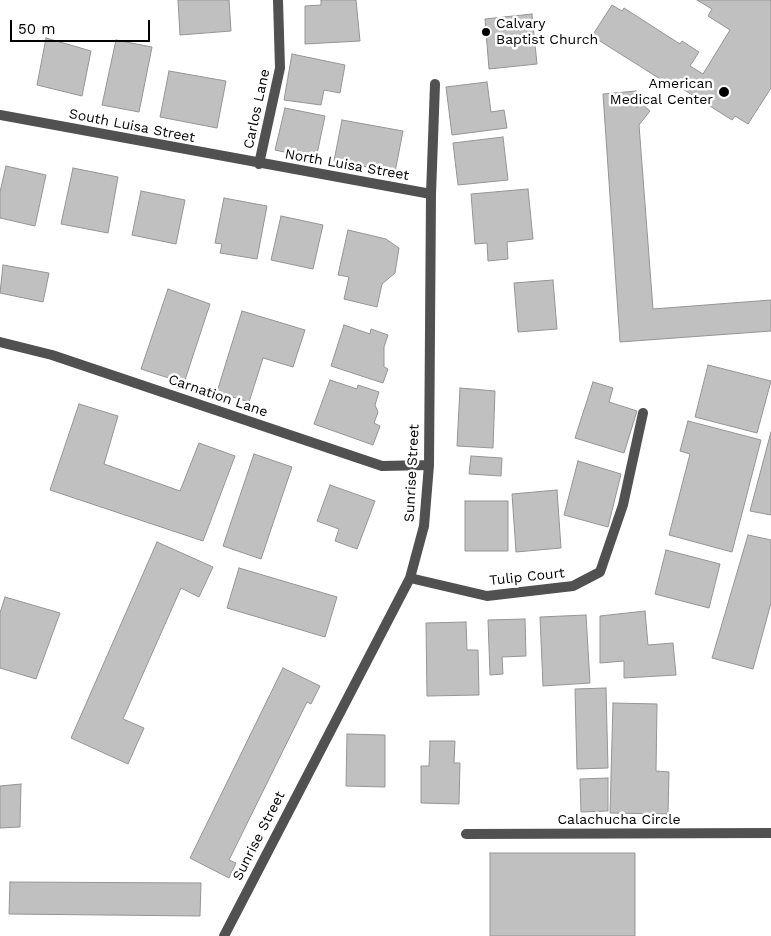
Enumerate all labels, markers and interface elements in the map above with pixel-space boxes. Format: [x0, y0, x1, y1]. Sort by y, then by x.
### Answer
scale bar [12, 10, 152, 42]
place label: Calvary Baptist Church [496, 16, 598, 48]
text: 50 m [18, 20, 55, 38]
marker: Calvary Baptist Church [480, 26, 492, 38]
street label: Carlos Lane [240, 68, 274, 150]
place label: American Medical Center [610, 76, 713, 108]
marker: American Medical Center [717, 85, 731, 99]
street label: South Luisa Street [68, 106, 196, 146]
street label: North Luisa Street [284, 146, 410, 184]
street label: Carnation Lane [166, 371, 270, 421]
street label: Sunrise Street [401, 424, 423, 522]
street label: Tulip Court [489, 565, 565, 589]
street label: Sunrise Street [229, 789, 289, 883]
street label: Calachucha Circle [557, 812, 681, 828]

